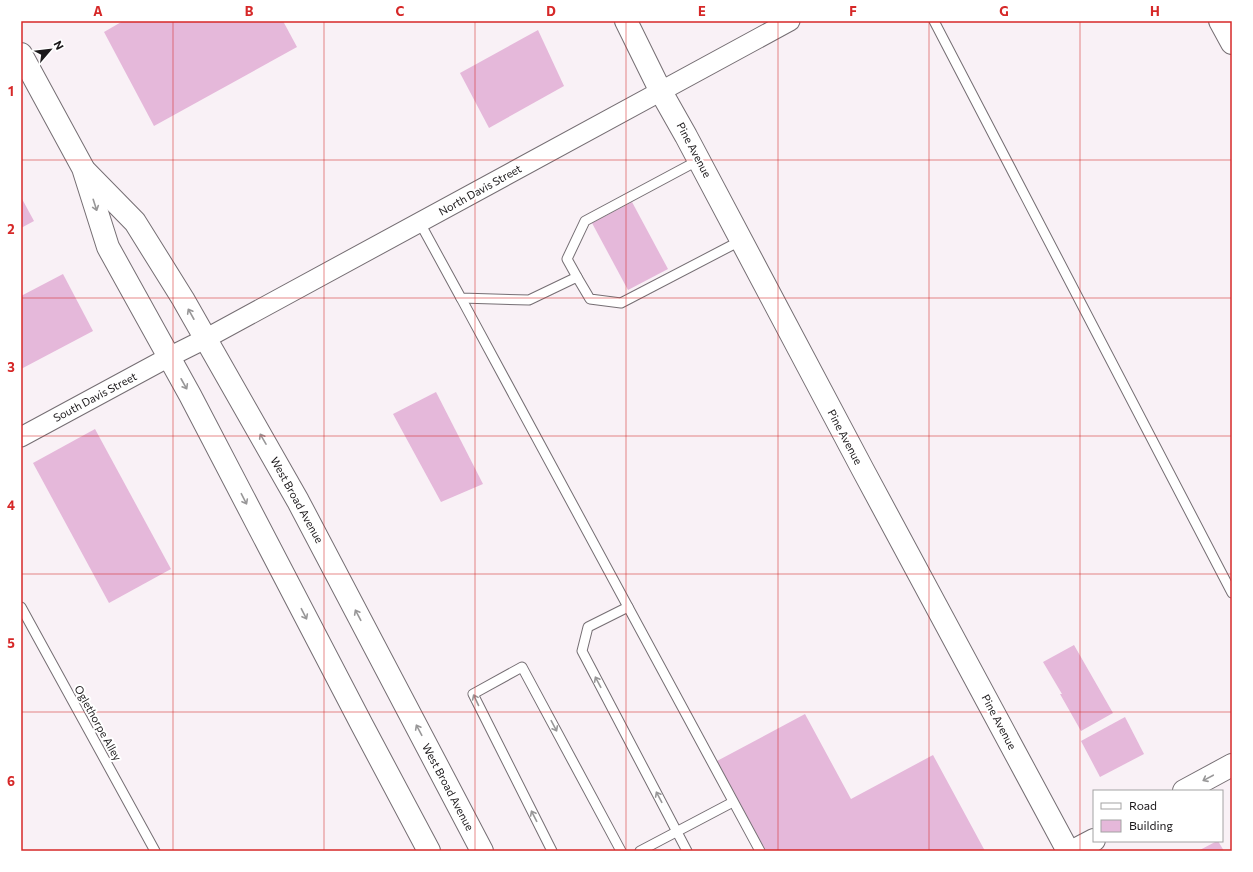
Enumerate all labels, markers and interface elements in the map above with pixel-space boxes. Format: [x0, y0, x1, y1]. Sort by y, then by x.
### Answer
text: A [93, 3, 103, 19]
text: B [245, 3, 254, 19]
text: C [396, 3, 405, 19]
text: D [546, 3, 556, 19]
text: E [698, 3, 706, 19]
text: F [849, 3, 857, 19]
text: G [999, 3, 1009, 19]
text: H [1150, 3, 1160, 19]
north arrow [30, 30, 70, 70]
text: N [52, 38, 67, 52]
text: 1 [8, 83, 14, 99]
street label: Pine Avenue [674, 120, 714, 180]
street label: North Davis Street [436, 161, 524, 218]
one-way arrow [91, 199, 99, 211]
text: 2 [7, 221, 15, 237]
one-way arrow [187, 308, 195, 320]
text: 3 [7, 359, 15, 375]
street label: South Davis Street [51, 369, 139, 424]
one-way arrow [181, 378, 188, 390]
street label: Pine Avenue [825, 407, 865, 467]
one-way arrow [258, 433, 266, 445]
street label: West Broad Avenue [268, 454, 327, 545]
one-way arrow [241, 493, 248, 505]
text: 4 [7, 497, 15, 513]
one-way arrow [301, 608, 308, 620]
one-way arrow [354, 609, 361, 621]
text: 5 [7, 635, 15, 651]
one-way arrow [594, 676, 601, 688]
street label: Oglethorpe Alley [72, 683, 125, 763]
street label: Pine Avenue [979, 692, 1019, 752]
one-way arrow [472, 695, 479, 707]
one-way arrow [550, 720, 558, 732]
one-way arrow [414, 724, 422, 736]
street label: West Broad Avenue [420, 741, 477, 833]
text: 6 [7, 773, 15, 789]
one-way arrow [1202, 775, 1214, 782]
legend [1093, 790, 1223, 842]
one-way arrow [654, 791, 662, 803]
text: Road [1129, 798, 1157, 812]
one-way arrow [530, 810, 538, 822]
text: Building [1129, 818, 1173, 832]

